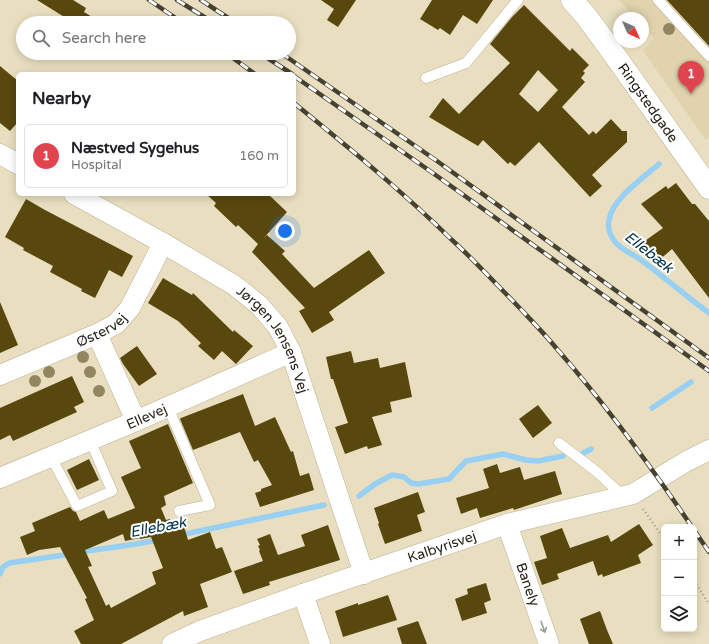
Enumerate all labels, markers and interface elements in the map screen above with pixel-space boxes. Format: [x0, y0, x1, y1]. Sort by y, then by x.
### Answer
north arrow [613, 12, 649, 48]
search box [16, 16, 296, 60]
icon: search [30, 27, 52, 49]
text: Search here [62, 29, 146, 47]
street label: Ringstedgade [614, 60, 682, 146]
pin: 1 [678, 61, 704, 94]
text: Nearby [32, 88, 91, 109]
text: Næstved Sygehus [71, 139, 199, 157]
text: 1 [42, 148, 50, 164]
text: 160 m [239, 148, 279, 164]
text: Hospital [71, 157, 122, 173]
your location [275, 221, 295, 241]
water label: Ellebæk [621, 227, 678, 278]
street label: Jørgen Jensens Vej [233, 282, 312, 395]
street label: Østervej [73, 309, 130, 350]
street label: Ellevej [124, 400, 169, 433]
water label: Ellebæk [128, 512, 189, 541]
map controls [661, 524, 697, 632]
button: + [661, 524, 697, 560]
street label: Kalbyrisvej [405, 527, 478, 566]
street label: Banely [513, 560, 544, 609]
button: − [661, 560, 697, 596]
button: layers [661, 596, 697, 632]
one-way arrow [540, 620, 547, 633]

